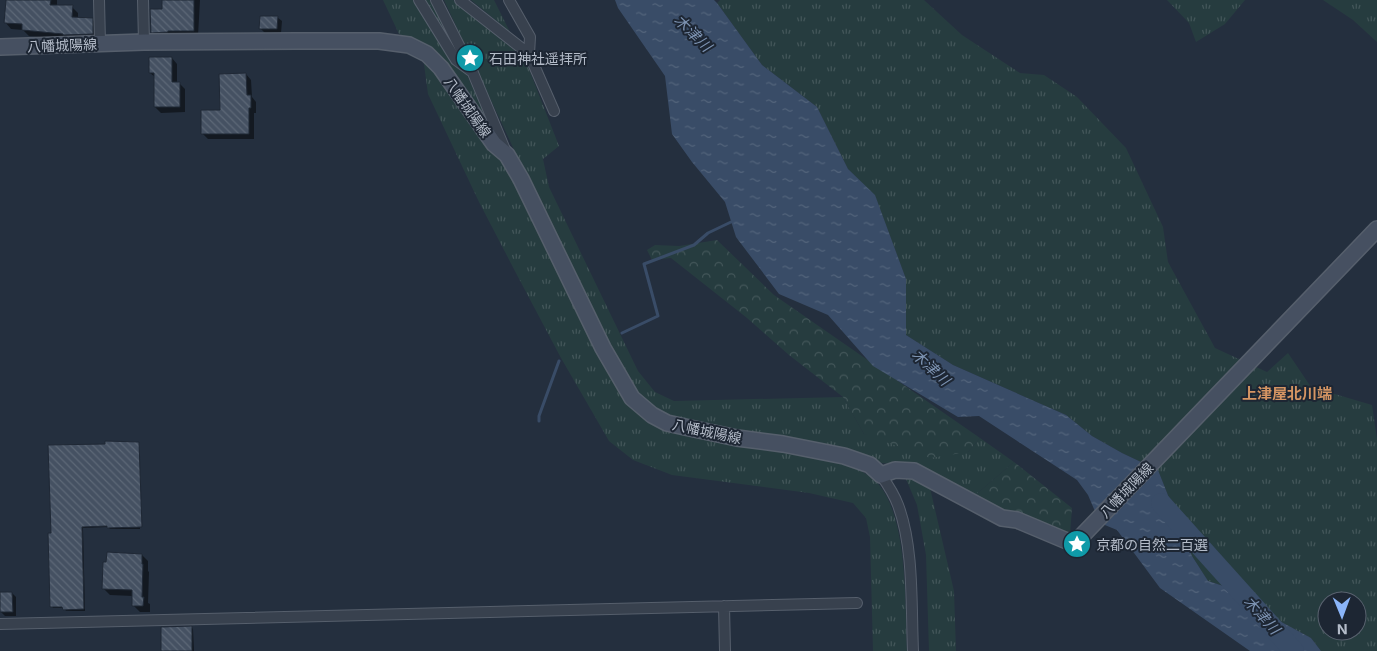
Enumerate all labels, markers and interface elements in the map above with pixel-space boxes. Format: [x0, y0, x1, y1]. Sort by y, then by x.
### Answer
water label: 木津川 [670, 11, 717, 57]
street label: 八幡城陽線 [27, 35, 97, 55]
place icon: 石田神社遥拝所 [455, 43, 485, 73]
place label: 石田神社遥拝所 [489, 50, 587, 67]
street label: 八幡城陽線 [441, 73, 495, 141]
water label: 木津川 [908, 345, 955, 391]
district label: 上津屋北川端 [1242, 384, 1332, 403]
street label: 八幡城陽線 [671, 415, 743, 447]
street label: 八幡城陽線 [1096, 459, 1156, 521]
place icon: 京都の自然二百選 [1062, 529, 1092, 559]
place label: 京都の自然二百選 [1096, 536, 1208, 553]
north arrow [1317, 591, 1367, 641]
water label: 木津川 [1240, 592, 1285, 640]
text: N [1337, 621, 1348, 638]

